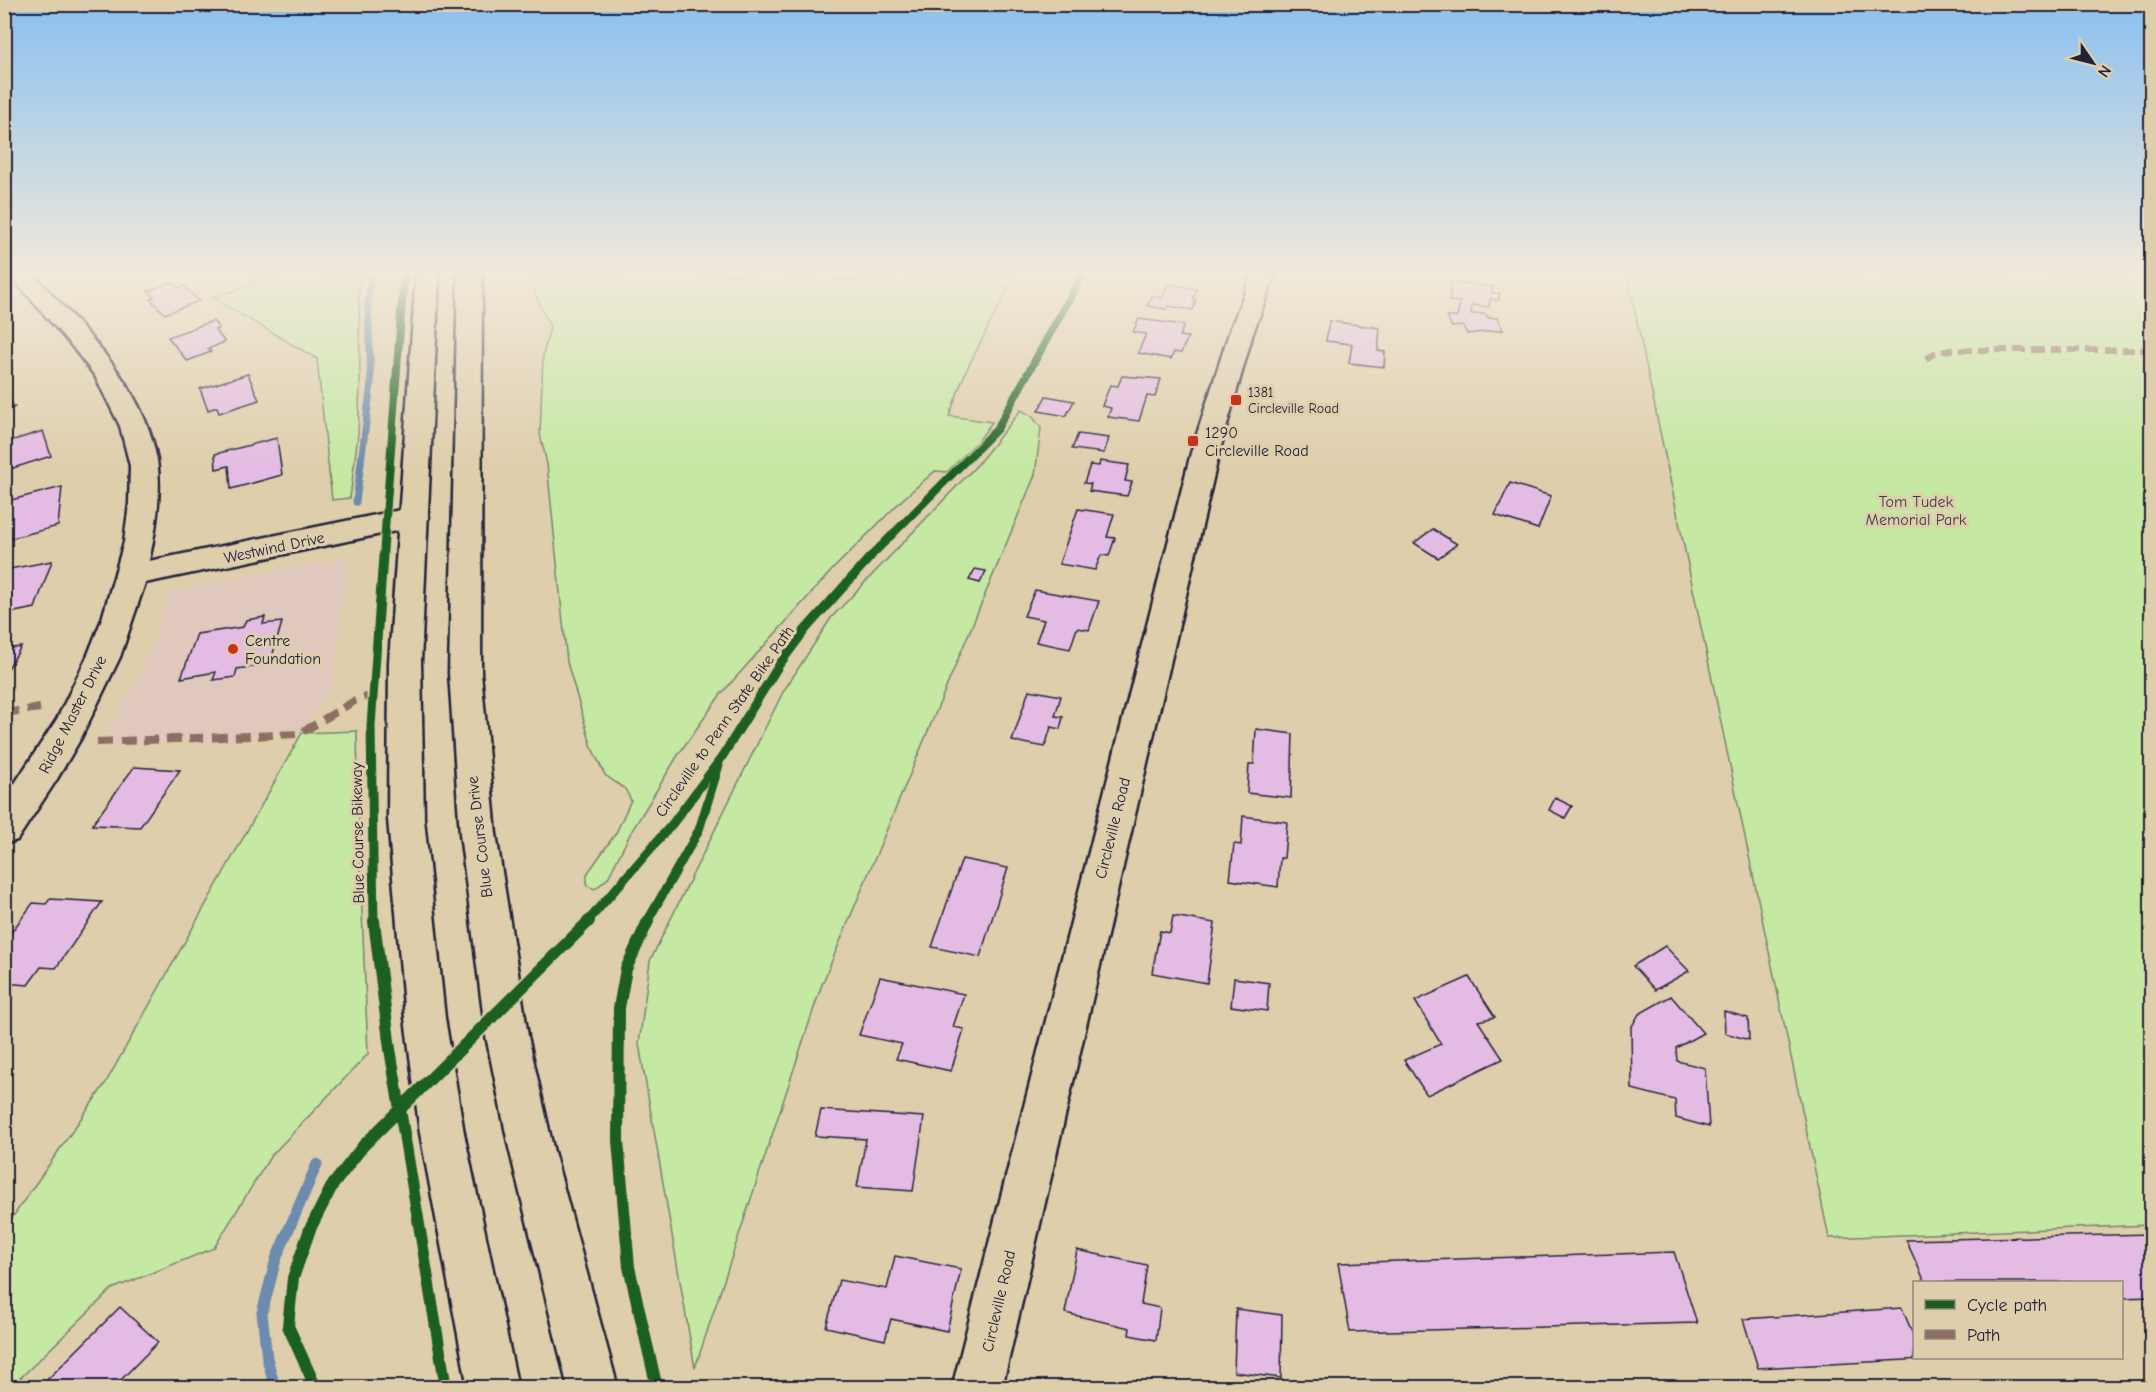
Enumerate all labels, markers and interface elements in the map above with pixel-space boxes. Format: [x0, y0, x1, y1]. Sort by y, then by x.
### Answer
north arrow [2063, 33, 2123, 93]
text: N [2094, 62, 2115, 80]
place label: 1381 Circleville Road [1248, 384, 1339, 417]
marker: 1381 Circleville Road [1229, 393, 1243, 407]
place label: 1290 Circleville Road [1205, 424, 1309, 460]
marker: 1290 Circleville Road [1186, 434, 1200, 448]
park label: Tom Tudek Memorial Park [1866, 493, 1967, 529]
street label: Westwind Drive [222, 529, 326, 567]
street label: Circleville to Penn State Bike Path [652, 623, 798, 821]
place label: Centre Foundation [245, 632, 321, 668]
marker: Centre Foundation [226, 642, 240, 656]
street label: Ridge Master Drive [35, 652, 110, 776]
street label: Blue Course Bikeway [348, 761, 368, 904]
street label: Blue Course Drive [464, 775, 496, 899]
street label: Circleville Road [1092, 776, 1134, 881]
street label: Circleville Road [979, 1249, 1019, 1354]
legend [1913, 1281, 2123, 1359]
text: Cycle path [1967, 1295, 2047, 1316]
text: Path [1967, 1325, 2000, 1346]

